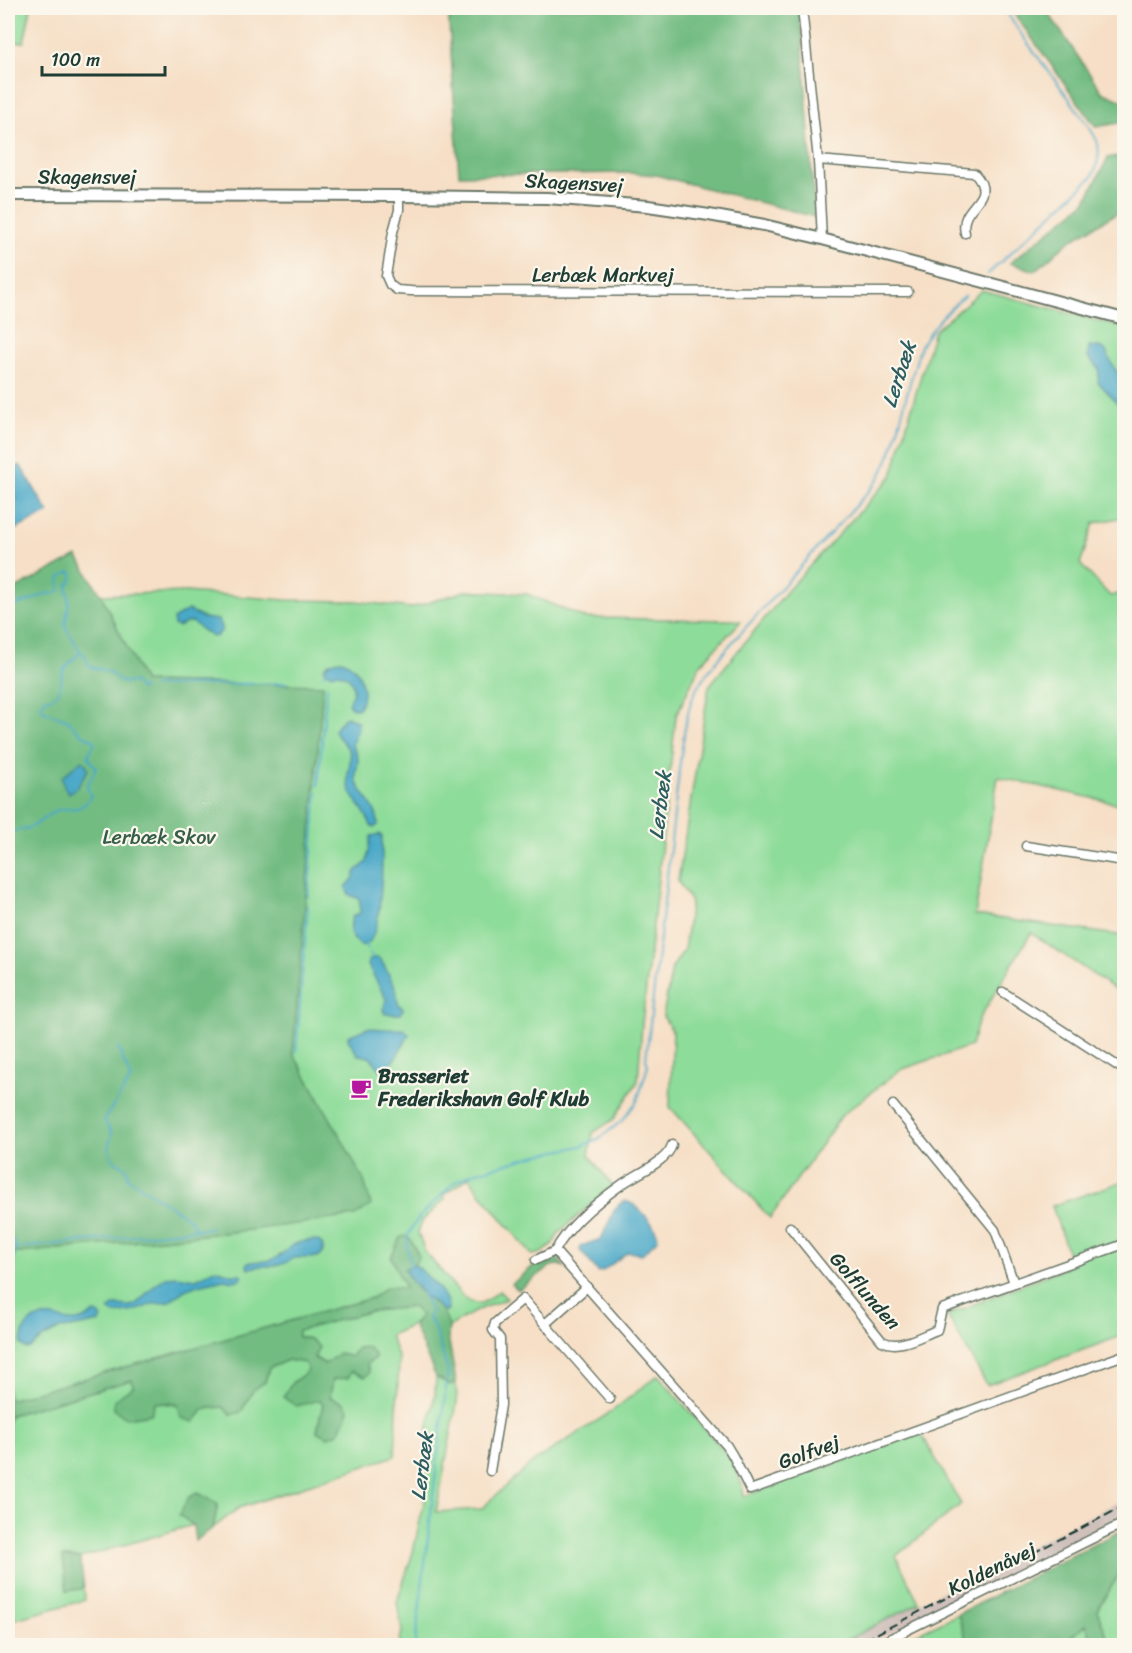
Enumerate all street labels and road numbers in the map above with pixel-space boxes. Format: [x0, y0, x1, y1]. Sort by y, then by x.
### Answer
street label: Skagensvej [38, 160, 137, 195]
street label: Skagensvej [524, 163, 625, 203]
street label: Lerbæk Markvej [532, 258, 674, 293]
street label: Golflunden [821, 1244, 910, 1339]
street label: Golfvej [773, 1425, 845, 1479]
street label: Koldenåvej [942, 1532, 1043, 1606]

